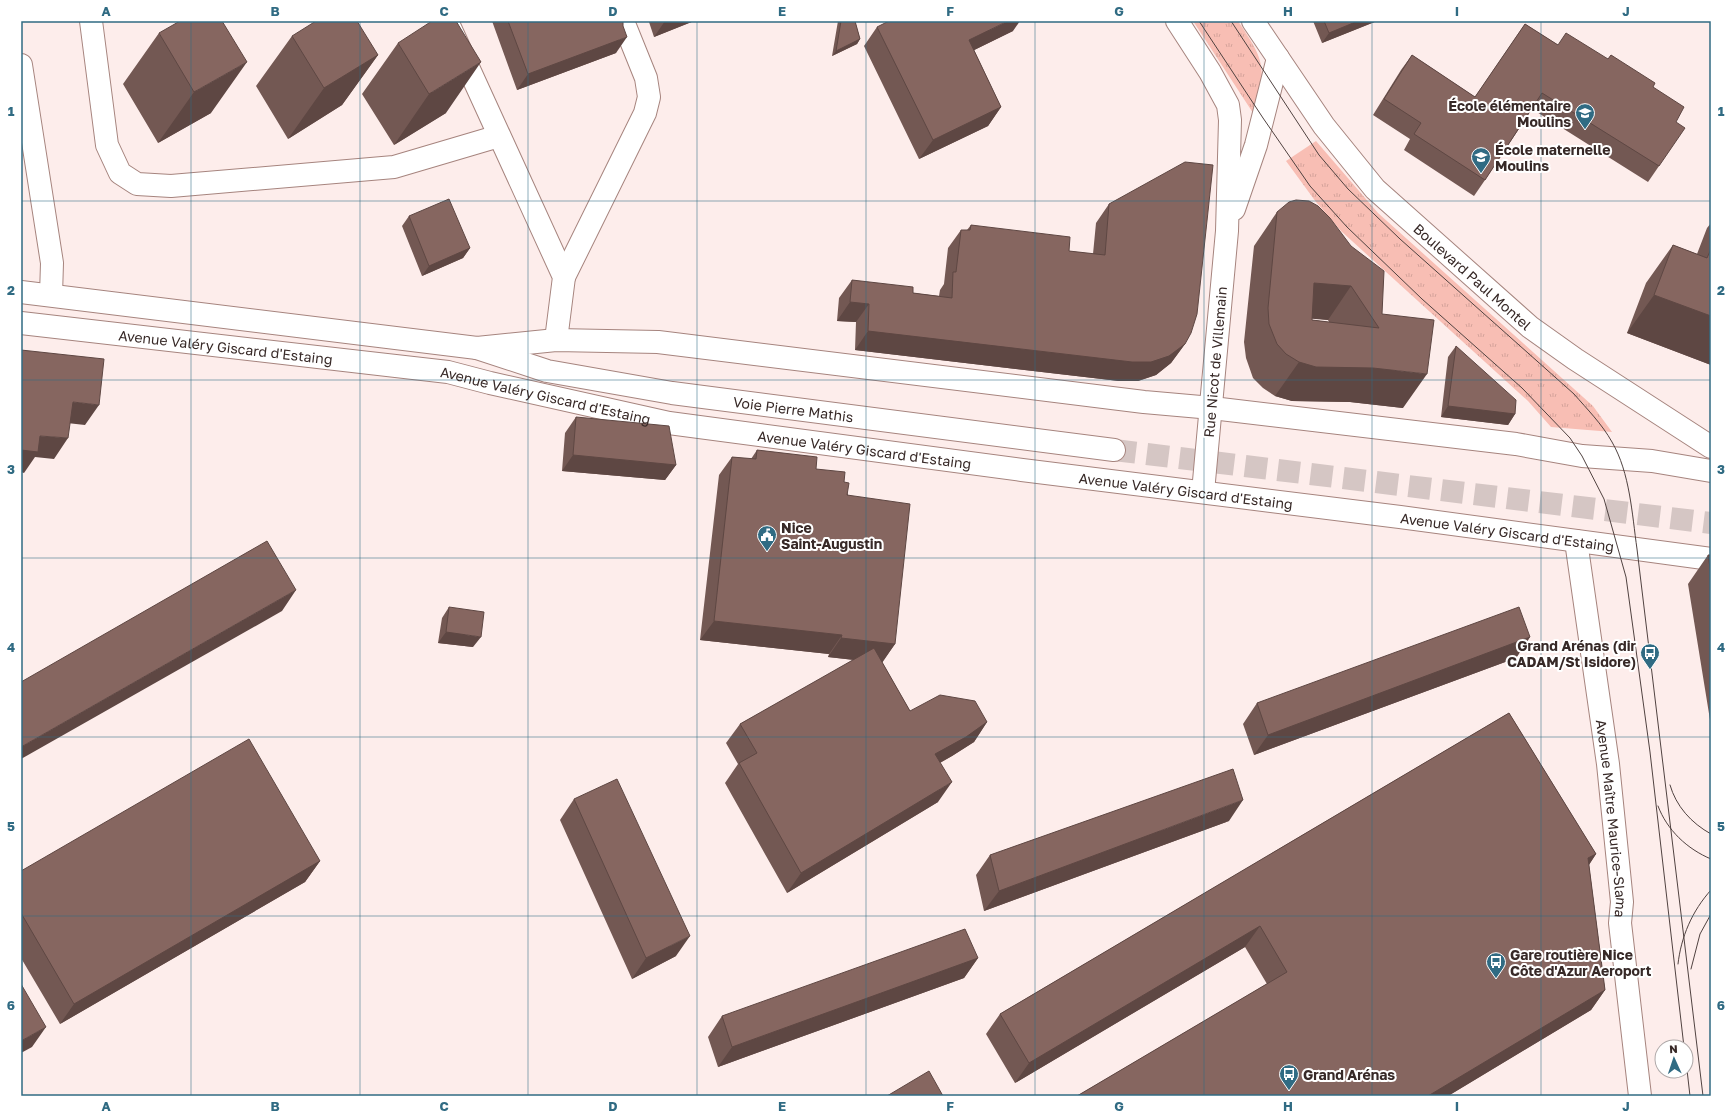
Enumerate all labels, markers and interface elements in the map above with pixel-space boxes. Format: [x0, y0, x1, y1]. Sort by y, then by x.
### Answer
text: A [101, 3, 111, 19]
text: B [270, 3, 280, 19]
text: C [439, 3, 449, 19]
text: D [608, 3, 618, 19]
text: E [778, 3, 786, 19]
text: F [946, 3, 954, 19]
text: G [1114, 3, 1124, 19]
text: H [1283, 3, 1293, 19]
text: I [1455, 3, 1459, 19]
text: J [1622, 3, 1630, 19]
place label: École élémentaire Moulins [1448, 97, 1571, 130]
school or university icon: École élémentaire Moulins [1574, 102, 1596, 130]
text: 1 [8, 103, 15, 119]
text: 1 [1718, 103, 1725, 119]
place label: École maternelle Moulins [1495, 141, 1611, 174]
school or university icon: École maternelle Moulins [1470, 146, 1492, 174]
street label: Boulevard Paul Montel [1411, 219, 1535, 333]
text: 2 [7, 282, 15, 298]
text: 2 [1717, 282, 1725, 298]
street label: Rue Nicot de Villemain [1200, 286, 1230, 438]
street label: Avenue Valéry Giscard d'Estaing [118, 326, 334, 367]
street label: Avenue Valéry Giscard d'Estaing [440, 363, 652, 427]
street label: Voie Pierre Mathis [732, 392, 855, 425]
street label: Avenue Valéry Giscard d'Estaing [757, 426, 973, 472]
text: 3 [7, 461, 15, 477]
text: 3 [1717, 461, 1725, 477]
street label: Avenue Valéry Giscard d'Estaing [1078, 469, 1294, 512]
street label: Avenue Valéry Giscard d'Estaing [1399, 509, 1615, 554]
place label: Nice Saint-Augustin [781, 519, 882, 552]
public building icon: Nice Saint-Augustin [756, 524, 778, 552]
place label: Grand Arénas (dir CADAM/St Isidore) [1507, 637, 1637, 670]
text: 4 [7, 639, 15, 655]
text: 4 [1717, 639, 1725, 655]
bus stop icon: Grand Arénas (dir CADAM/St Isidore) [1639, 642, 1661, 670]
street label: Avenue Maître Maurice-Slama [1593, 718, 1631, 919]
text: 5 [7, 818, 15, 834]
text: 5 [1717, 818, 1725, 834]
place label: Gare routière Nice Côte d'Azur Aeroport [1510, 946, 1652, 979]
bus stop icon: Gare routière Nice Côte d'Azur Aeroport [1485, 951, 1507, 979]
text: 6 [7, 997, 15, 1013]
text: 6 [1717, 997, 1725, 1013]
north arrow [1654, 1039, 1694, 1079]
text: N [1669, 1042, 1678, 1055]
bus stop icon: Grand Arénas [1278, 1063, 1300, 1091]
place label: Grand Arénas [1303, 1066, 1395, 1083]
text: A [101, 1098, 111, 1114]
text: B [270, 1098, 280, 1114]
text: C [439, 1098, 449, 1114]
text: D [608, 1098, 618, 1114]
text: E [778, 1098, 786, 1114]
text: F [946, 1098, 954, 1114]
text: G [1114, 1098, 1124, 1114]
text: H [1283, 1098, 1293, 1114]
text: I [1455, 1098, 1459, 1114]
text: J [1622, 1098, 1630, 1114]

